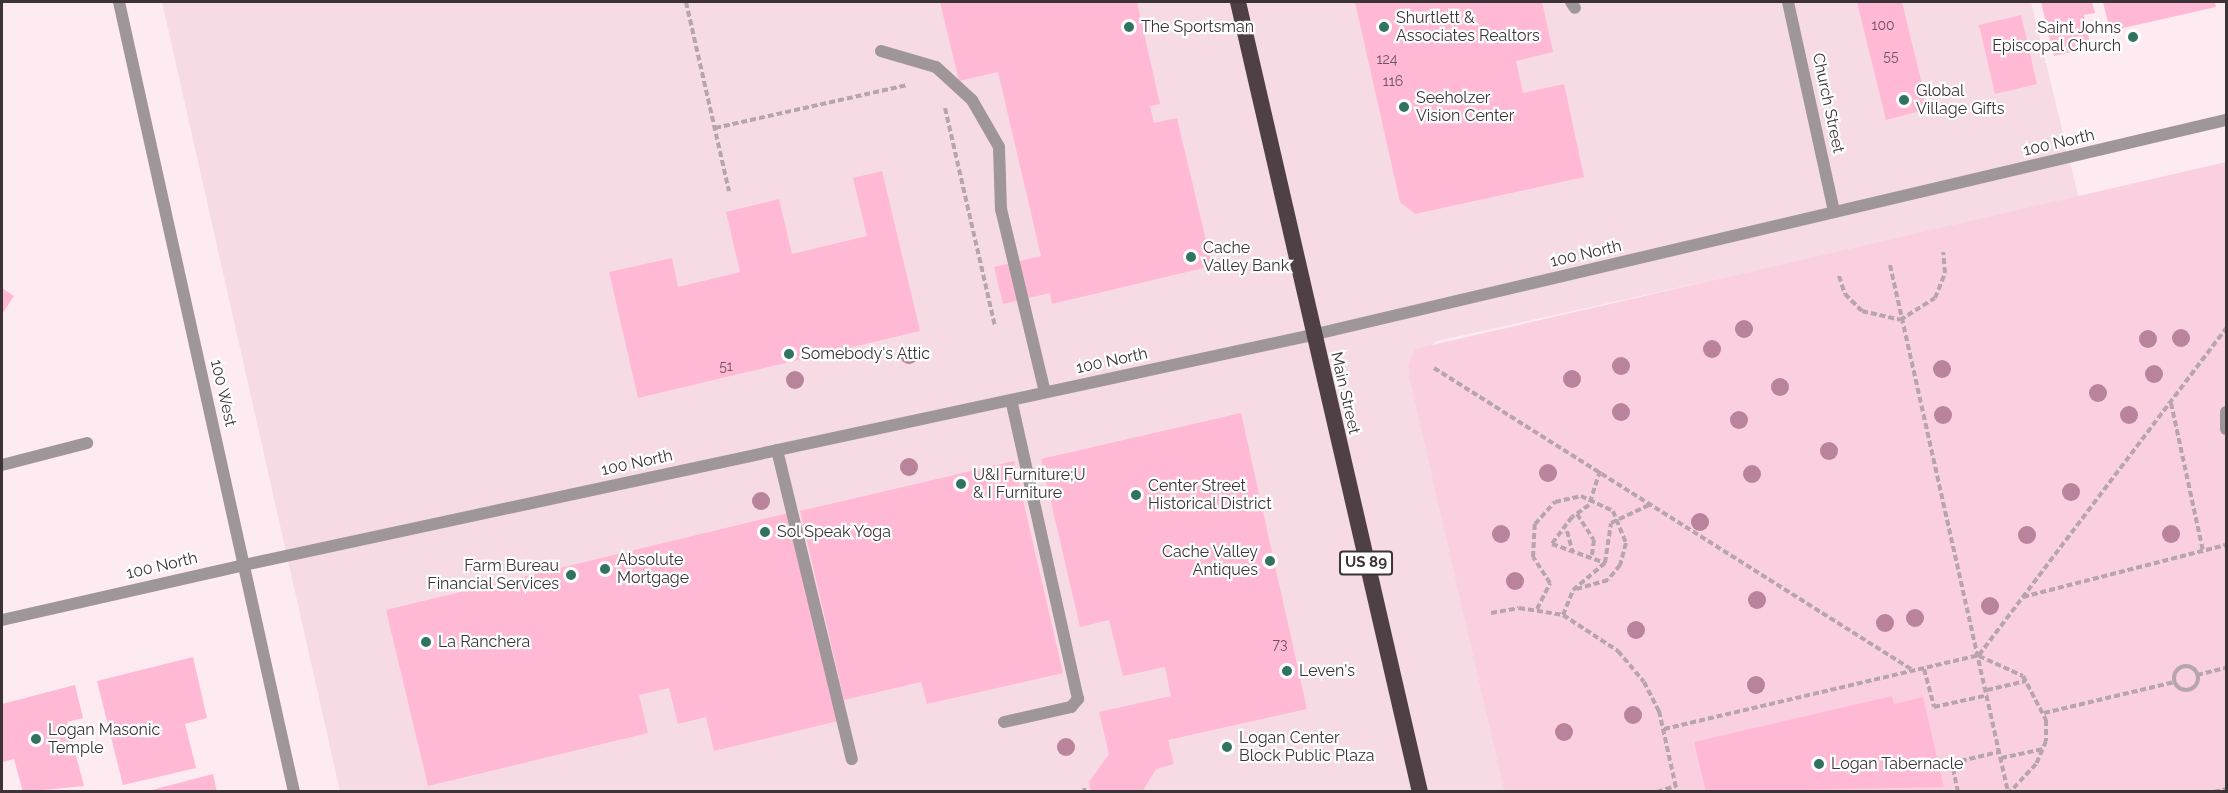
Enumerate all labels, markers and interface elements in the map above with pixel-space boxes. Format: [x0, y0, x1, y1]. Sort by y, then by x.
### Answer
place label: Shurtlett & Associates Realtors [1396, 8, 1540, 46]
place label: The Sportsman [1141, 17, 1254, 37]
house number: 100 [1871, 17, 1895, 33]
place label: Saint Johns Episcopal Church [1992, 18, 2121, 56]
marker: The Sportsman [1122, 20, 1136, 34]
marker: Shurtlett & Associates Realtors [1377, 20, 1391, 34]
marker: Saint Johns Episcopal Church [2126, 30, 2140, 44]
house number: 55 [1883, 48, 1899, 64]
house number: 124 [1377, 51, 1397, 67]
street label: Church Street [1808, 51, 1848, 155]
house number: 116 [1383, 73, 1403, 89]
place label: Global Village Gifts [1916, 81, 2004, 119]
place label: Seeholzer Vision Center [1416, 88, 1514, 126]
marker: Global Village Gifts [1897, 93, 1911, 107]
marker: Seeholzer Vision Center [1397, 100, 1411, 114]
street label: 100 North [2021, 125, 2097, 161]
street label: 100 North [1548, 236, 1624, 272]
place label: Cache Valley Bank [1203, 238, 1290, 276]
marker: Cache Valley Bank [1184, 250, 1198, 264]
place label: Somebody's Attic [801, 344, 931, 364]
street label: 100 North [1075, 344, 1149, 378]
marker: Somebody's Attic [782, 347, 796, 361]
street label: Main Street [1326, 350, 1364, 436]
street label: 100 West [206, 357, 240, 429]
house number: 51 [719, 358, 733, 374]
street label: 100 North [600, 446, 674, 480]
place label: U&I Furniture;U & I Furniture [973, 465, 1086, 503]
place label: Center Street Historical District [1148, 476, 1272, 514]
marker: U&I Furniture;U & I Furniture [954, 477, 968, 491]
marker: Center Street Historical District [1129, 488, 1143, 502]
place label: Sol Speak Yoga [777, 522, 892, 542]
marker: Sol Speak Yoga [758, 525, 772, 539]
place label: Cache Valley Antiques [1161, 542, 1258, 580]
street label: 100 North [124, 548, 200, 584]
place label: Absolute Mortgage [617, 550, 689, 588]
road number: US 89 [1339, 551, 1393, 575]
marker: Cache Valley Antiques [1263, 554, 1277, 568]
place label: Farm Bureau Financial Services [427, 556, 559, 594]
marker: Absolute Mortgage [598, 562, 612, 576]
marker: Farm Bureau Financial Services [564, 568, 578, 582]
place label: La Ranchera [438, 632, 530, 652]
marker: La Ranchera [419, 635, 433, 649]
house number: 73 [1273, 636, 1287, 652]
place label: Leven's [1299, 661, 1355, 681]
marker: Leven's [1280, 664, 1294, 678]
place label: Logan Masonic Temple [48, 720, 160, 758]
place label: Logan Center Block Public Plaza [1239, 728, 1375, 766]
marker: Logan Masonic Temple [29, 732, 43, 746]
marker: Logan Center Block Public Plaza [1220, 740, 1234, 754]
place label: Logan Tabernacle [1831, 754, 1964, 774]
marker: Logan Tabernacle [1812, 757, 1826, 771]

